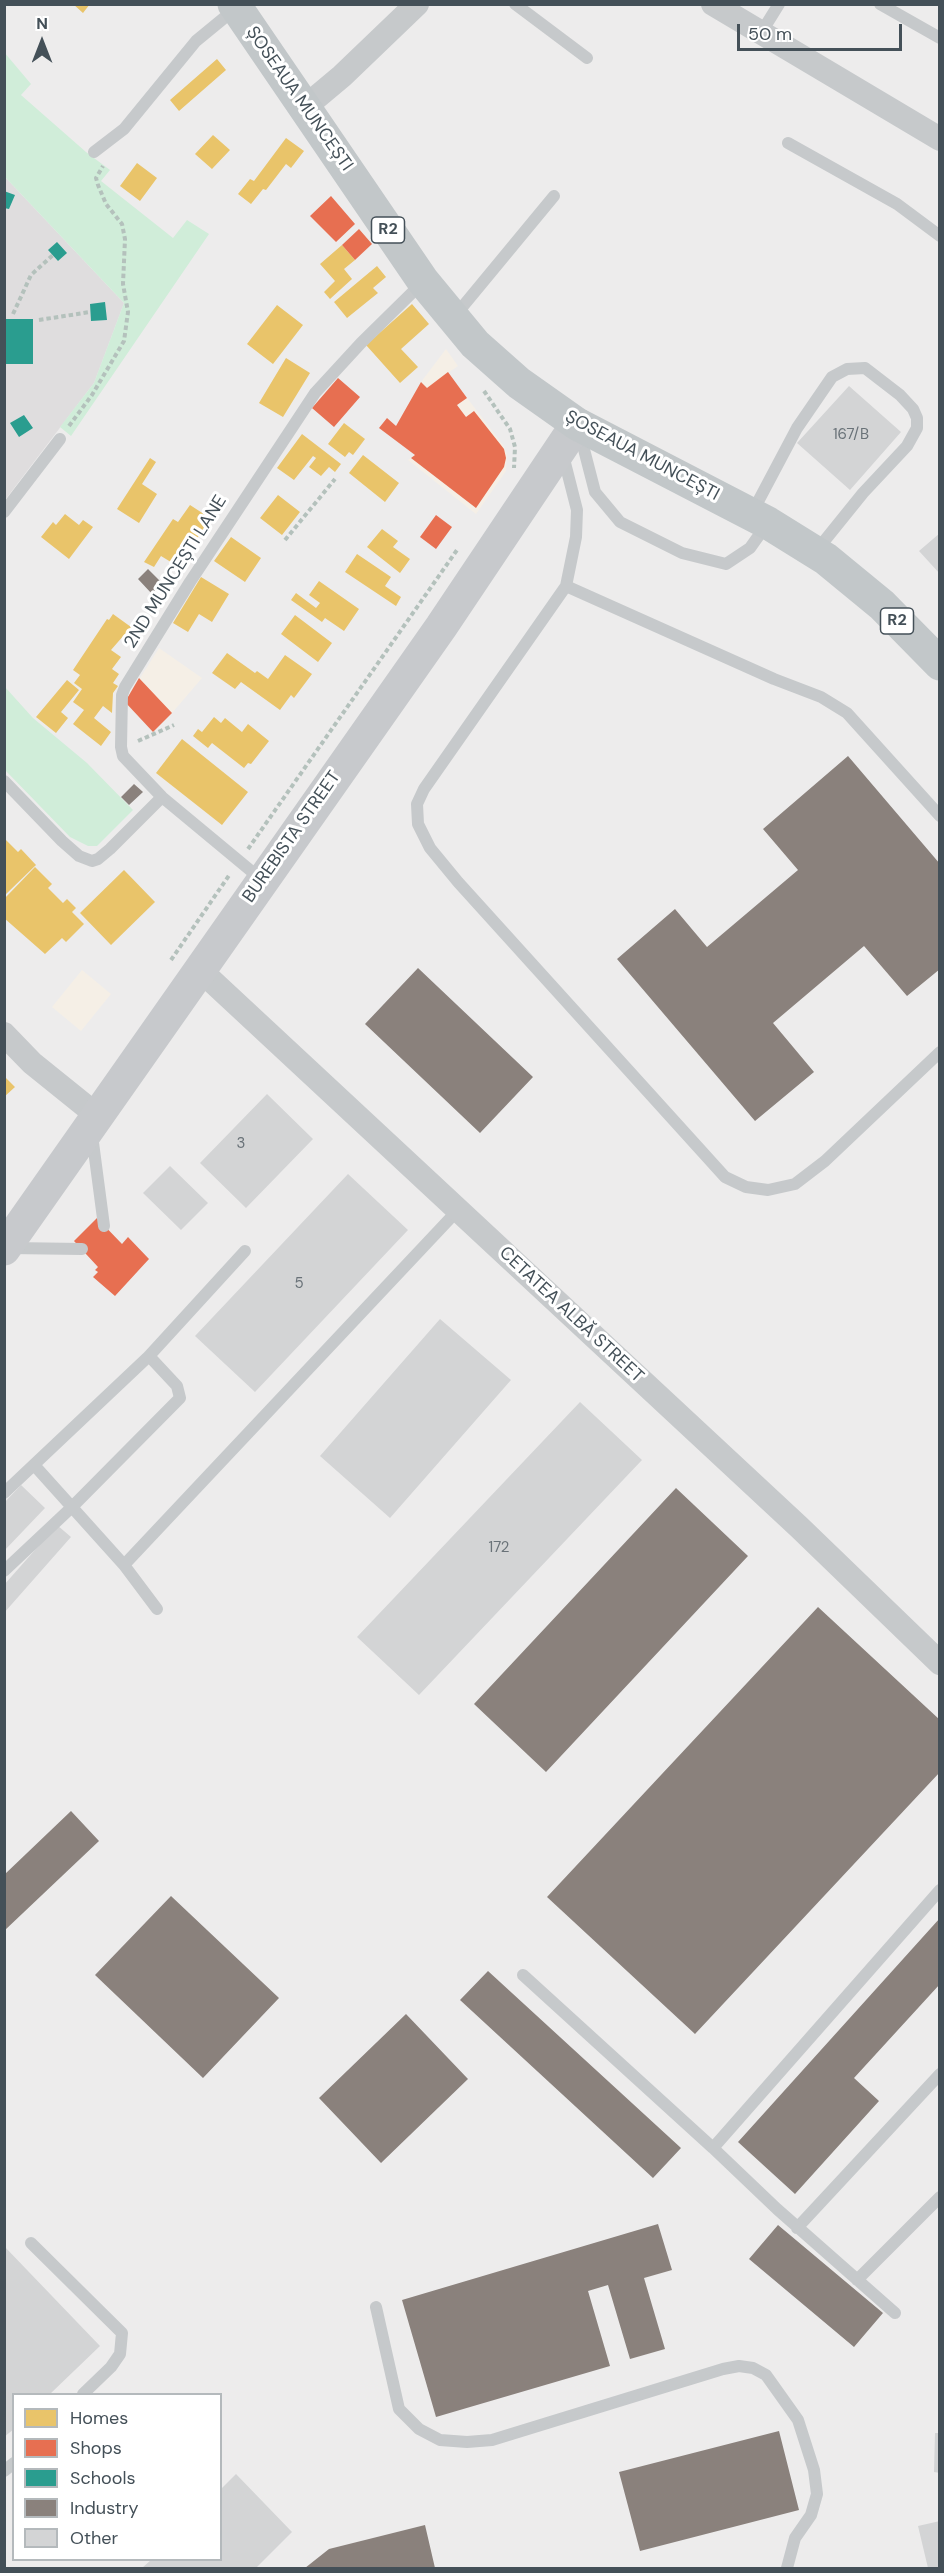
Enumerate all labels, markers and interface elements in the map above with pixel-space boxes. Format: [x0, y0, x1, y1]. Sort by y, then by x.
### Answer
north arrow [12, 12, 72, 72]
scale bar [740, 12, 905, 50]
text: N [36, 13, 48, 34]
text: 50 m [748, 22, 792, 46]
street label: ȘOSEAUA MUNCEȘTI [241, 23, 357, 175]
road number: R2 [372, 217, 404, 243]
street label: ȘOSEAUA MUNCEȘTI [561, 406, 723, 506]
house number: 167/B [833, 426, 869, 444]
street label: 2ND MUNCEȘTI LANE [120, 492, 232, 652]
road number: R2 [880, 608, 914, 634]
street label: BUREBISTA STREET [239, 767, 345, 907]
house number: 3 [237, 1135, 245, 1153]
street label: CETATEA ALBĂ STREET [494, 1242, 648, 1388]
house number: 5 [294, 1275, 304, 1293]
house number: 172 [489, 1539, 509, 1557]
legend [12, 2393, 222, 2561]
text: Homes [70, 2406, 128, 2430]
text: Shops [70, 2436, 122, 2460]
text: Schools [70, 2466, 135, 2490]
text: Industry [70, 2496, 139, 2520]
text: Other [70, 2526, 118, 2550]

